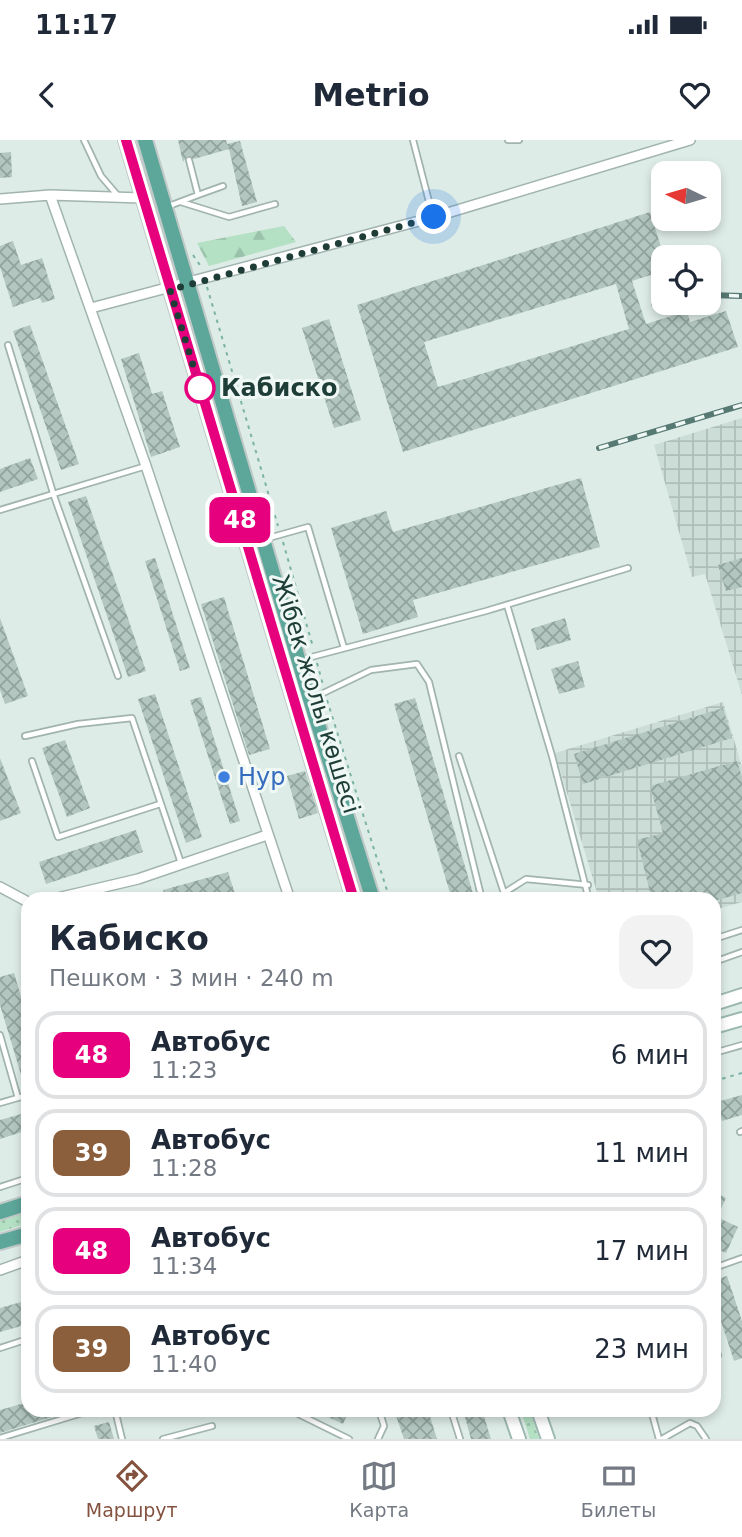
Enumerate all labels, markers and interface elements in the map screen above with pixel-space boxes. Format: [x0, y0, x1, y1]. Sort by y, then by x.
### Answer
text: 11:17 [35, 10, 118, 40]
icon: back [28, 76, 66, 114]
text: Metrio [312, 76, 430, 114]
icon: heart [676, 76, 714, 114]
north arrow [651, 161, 721, 231]
map controls [651, 161, 721, 315]
your location [416, 199, 451, 234]
button: locate [651, 245, 721, 315]
marker: Кабиско [185, 373, 215, 403]
place label: Кабиско [221, 374, 337, 402]
line badge: 48 [208, 497, 272, 543]
text: 48 [223, 506, 257, 534]
street label: Жібек жолы көшесі [266, 571, 366, 817]
place label: Нур [238, 763, 285, 791]
marker: Нур [216, 769, 232, 785]
button: heart [619, 915, 693, 989]
text: Кабиско [49, 919, 209, 958]
text: Пешком · 3 мин · 240 m [49, 965, 334, 991]
text: Автобус [151, 1027, 271, 1057]
text: 6 мин [611, 1040, 689, 1070]
text: 48 [75, 1041, 108, 1069]
text: 11:23 [151, 1057, 217, 1083]
text: Автобус [151, 1125, 271, 1155]
text: 11 мин [594, 1138, 689, 1168]
text: 39 [75, 1139, 108, 1167]
text: 11:28 [151, 1155, 217, 1181]
text: Автобус [151, 1223, 271, 1253]
text: 17 мин [594, 1236, 689, 1266]
text: 48 [75, 1237, 108, 1265]
text: 11:34 [151, 1253, 217, 1279]
text: Автобус [151, 1321, 271, 1351]
text: 23 мин [594, 1334, 689, 1364]
text: 39 [75, 1335, 108, 1363]
text: 11:40 [151, 1351, 217, 1377]
tab: Маршрут [86, 1457, 178, 1521]
tab: Карта [349, 1457, 409, 1521]
tab: Билеты [581, 1457, 656, 1521]

